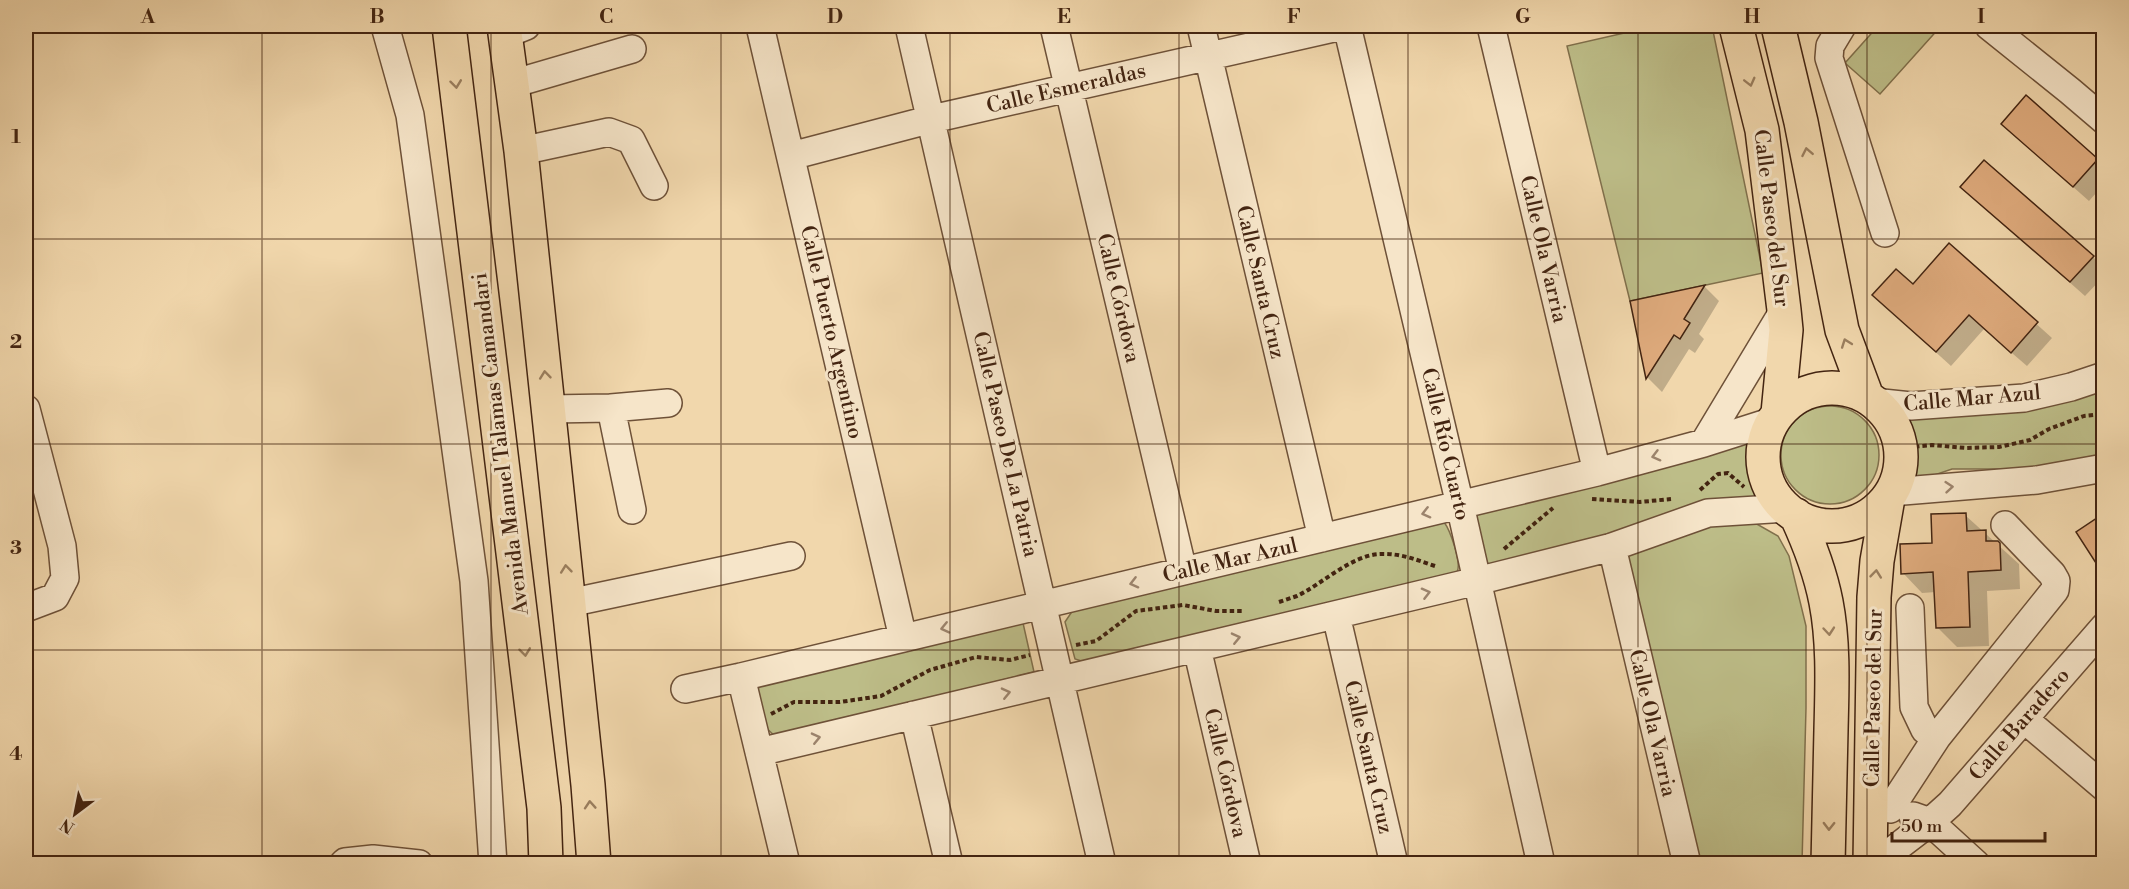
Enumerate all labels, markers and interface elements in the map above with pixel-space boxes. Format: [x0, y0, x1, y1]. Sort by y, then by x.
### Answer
text: A [140, 5, 156, 30]
text: B [369, 5, 385, 30]
text: C [599, 5, 613, 30]
text: D [827, 5, 843, 30]
text: E [1057, 5, 1071, 30]
text: F [1287, 5, 1301, 30]
text: G [1515, 5, 1531, 30]
text: H [1744, 5, 1761, 30]
text: I [1977, 5, 1985, 30]
street label: Calle Esmeraldas [984, 58, 1148, 120]
one-way arrow [1743, 77, 1756, 87]
one-way arrow [450, 79, 462, 88]
text: 1 [11, 125, 21, 150]
street label: Calle Paseo del Sur [1747, 128, 1795, 308]
one-way arrow [1801, 147, 1814, 157]
street label: Calle Ola Varria [1513, 173, 1573, 326]
street label: Calle Santa Cruz [1230, 203, 1290, 361]
street label: Calle Puerto Argentino [794, 223, 868, 441]
street label: Calle Córdova [1091, 231, 1146, 366]
street label: Avenida Manuel Talamas Camandari [467, 271, 535, 617]
street label: Calle Paseo De La Patria [966, 329, 1044, 560]
text: 2 [10, 330, 22, 355]
one-way arrow [1841, 338, 1854, 348]
street label: Calle Río Cuarto [1415, 365, 1475, 523]
one-way arrow [539, 371, 552, 380]
street label: Calle Mar Azul [1902, 380, 2042, 418]
one-way arrow [1651, 448, 1661, 461]
one-way arrow [1944, 481, 1954, 494]
one-way arrow [1421, 505, 1431, 518]
street label: Calle Mar Azul [1160, 533, 1300, 589]
text: 3 [10, 536, 22, 561]
one-way arrow [560, 565, 572, 574]
one-way arrow [1869, 570, 1882, 579]
one-way arrow [1130, 575, 1140, 588]
one-way arrow [1421, 588, 1431, 601]
street label: Calle Paseo del Sur [1859, 609, 1889, 787]
one-way arrow [940, 621, 950, 634]
one-way arrow [1822, 627, 1835, 636]
one-way arrow [1231, 633, 1241, 646]
street label: Calle Ola Varria [1622, 647, 1682, 800]
one-way arrow [518, 648, 531, 657]
street label: Calle Baradero [1964, 663, 2076, 786]
street label: Calle Santa Cruz [1338, 678, 1398, 836]
one-way arrow [1001, 688, 1011, 701]
street label: Calle Córdova [1198, 706, 1253, 841]
one-way arrow [811, 733, 821, 746]
text: 4 [9, 742, 23, 767]
north arrow [45, 784, 105, 844]
one-way arrow [583, 801, 596, 810]
scale bar [1892, 805, 2045, 843]
text: N [57, 814, 78, 838]
text: 50 m [1901, 815, 1943, 838]
one-way arrow [1823, 822, 1835, 831]

